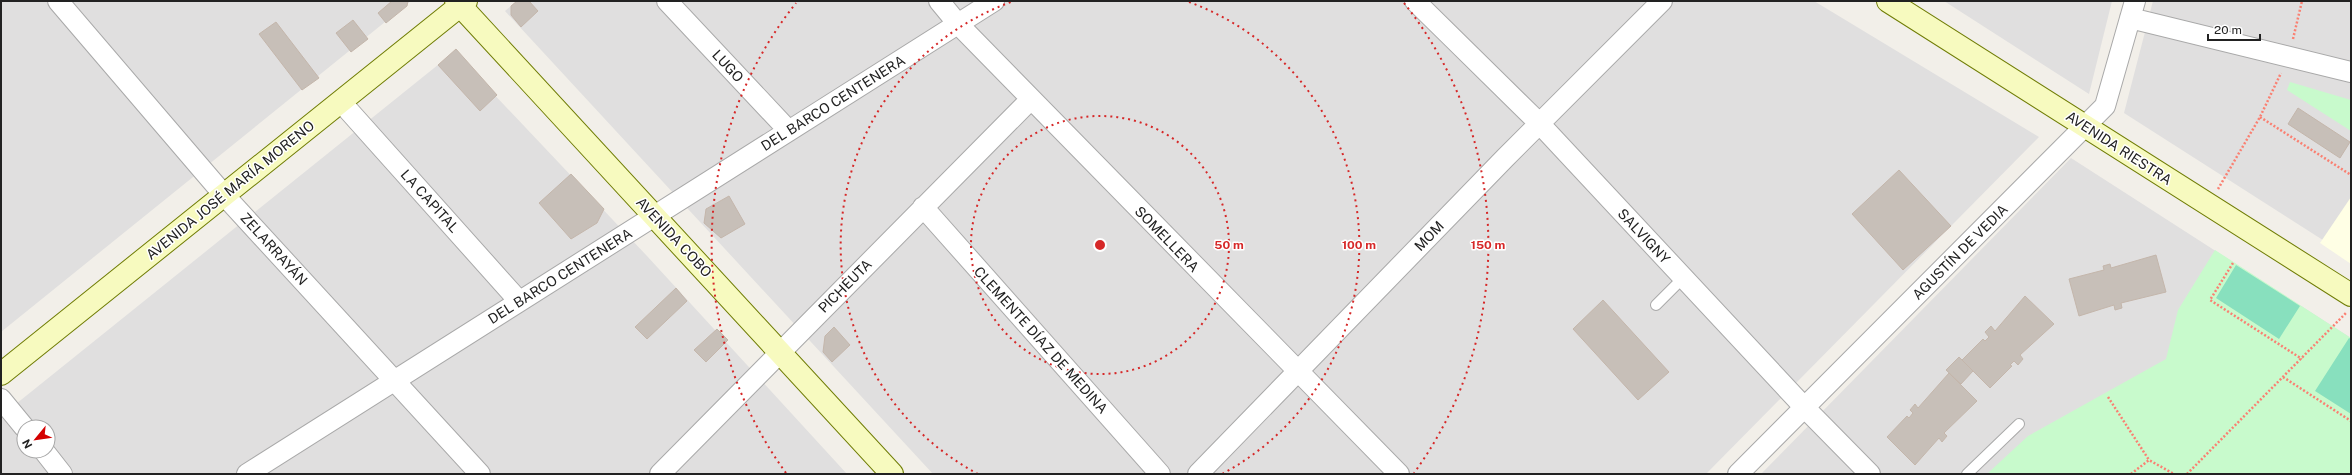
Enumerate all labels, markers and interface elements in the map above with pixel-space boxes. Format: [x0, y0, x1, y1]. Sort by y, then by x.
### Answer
scale bar [2208, 16, 2260, 42]
text: 20 m [2214, 23, 2242, 37]
street label: LUGO [709, 47, 747, 85]
street label: DEL BARCO CENTENERA [758, 52, 908, 154]
street label: AVENIDA RIESTRA [2063, 108, 2175, 188]
street label: AVENIDA JOSÉ MARÍA MORENO [142, 116, 317, 263]
street label: LA CAPITAL [398, 166, 462, 236]
street label: AVENIDA COBO [633, 194, 715, 280]
street label: AGUSTÍN DE VEDIA [1908, 200, 2011, 303]
street label: SOMELLERA [1132, 203, 1202, 275]
street label: SALVIGNY [1615, 205, 1674, 267]
street label: ZELARRAYÁN [237, 209, 311, 288]
street label: MOM [1411, 218, 1447, 254]
street label: DEL BARCO CENTENERA [485, 225, 635, 327]
centre of rings [1093, 238, 1107, 252]
text: 50 m [1214, 238, 1244, 252]
text: 100 m [1342, 238, 1376, 252]
text: 150 m [1471, 238, 1505, 252]
street label: PICHEUTA [815, 256, 875, 316]
street label: CLEMENTE DÍAZ DE MEDINA [971, 263, 1112, 417]
north arrow [16, 419, 56, 459]
text: N [20, 437, 35, 451]

